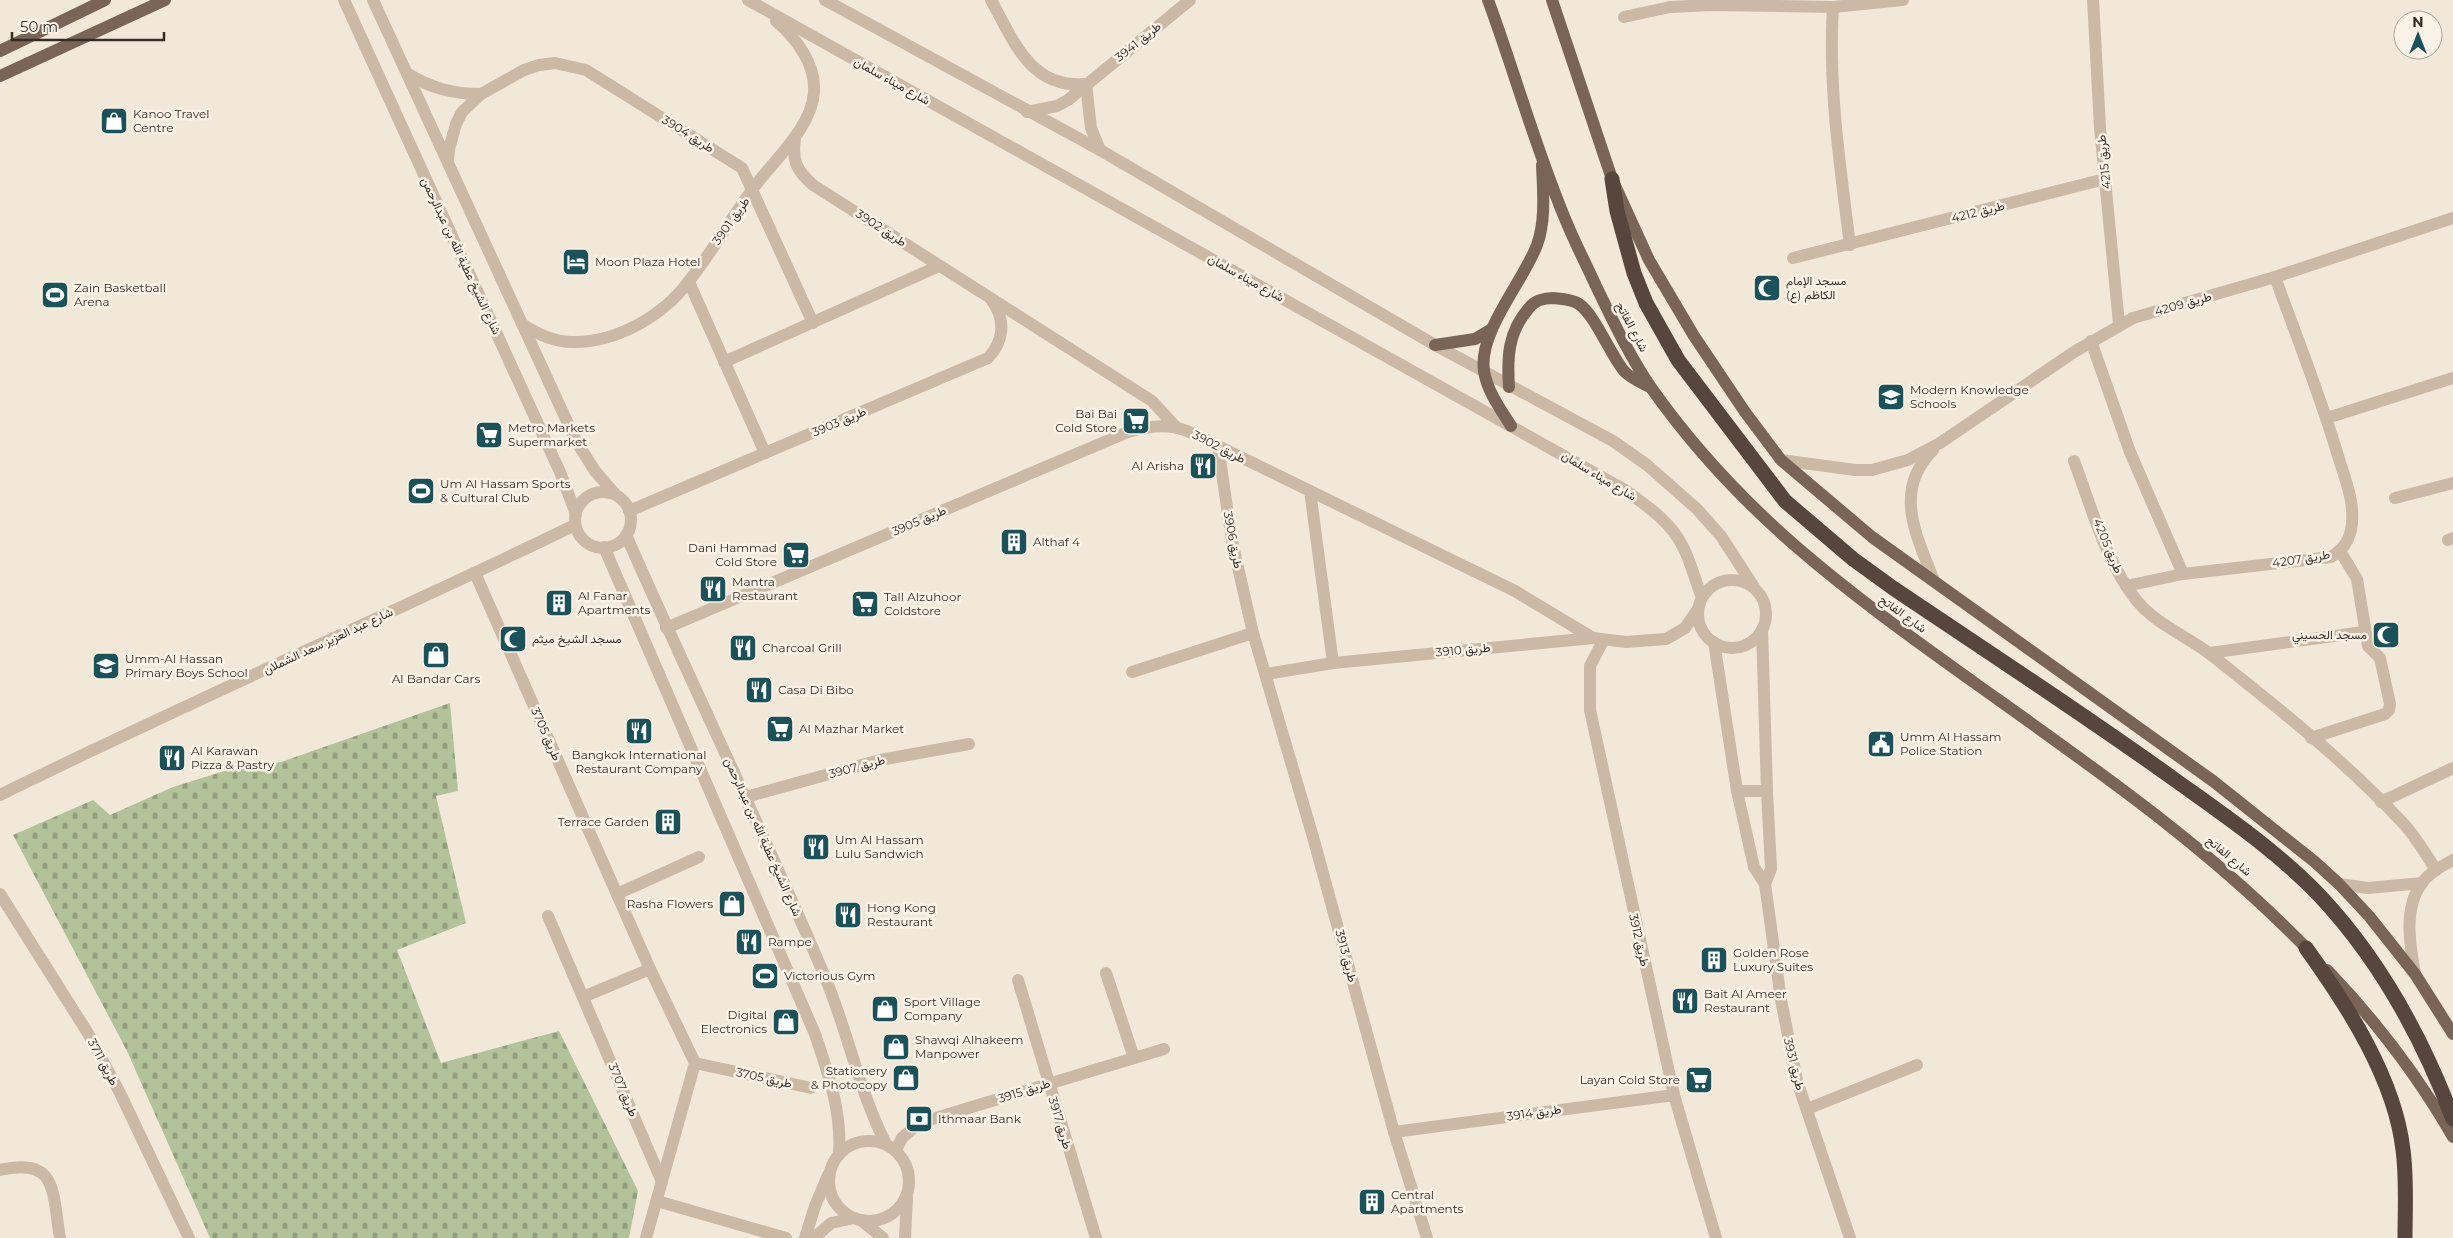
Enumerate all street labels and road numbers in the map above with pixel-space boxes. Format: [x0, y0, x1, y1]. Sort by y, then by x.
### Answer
street label: طريق 3941 [1112, 18, 1164, 65]
street label: شارع ميناء سلمان [851, 53, 933, 109]
street label: طريق 3904 [659, 112, 717, 156]
street label: طريق 4215 [2093, 134, 2115, 190]
street label: شارع الشيخ عطية الله بن عبدالرحمن [416, 175, 505, 338]
street label: طريق 3901 [709, 194, 753, 248]
street label: طريق 4212 [1950, 198, 2007, 226]
street label: طريق 3902 [853, 206, 910, 250]
street label: شارع ميناء سلمان [1205, 250, 1287, 306]
street label: طريق 4209 [2153, 288, 2214, 320]
street label: شارع الفاتح [1611, 299, 1652, 355]
street label: طريق 3903 [810, 403, 869, 441]
street label: طريق 3902 [1190, 427, 1248, 467]
street label: شارع ميناء سلمان [1558, 447, 1639, 506]
street label: طريق 3905 [889, 502, 949, 540]
street label: طريق 3906 [1220, 510, 1246, 570]
street label: طريق 4205 [2089, 516, 2127, 576]
street label: طريق 4207 [2271, 547, 2331, 571]
street label: شارع الفاتح [1876, 591, 1930, 637]
street label: شارع عبد العزيز سعد الشملان [261, 604, 396, 679]
street label: طريق 3910 [1435, 640, 1491, 660]
street label: طريق 3705 [527, 705, 565, 763]
street label: طريق 3907 [827, 752, 887, 782]
street label: شارع الشيخ عطية الله بن عبدالرحمن [720, 755, 805, 919]
street label: شارع الفاتح [2202, 832, 2255, 880]
street label: طريق 3912 [1625, 912, 1653, 968]
street label: طريق 3913 [1331, 928, 1361, 984]
street label: طريق 3711 [84, 1036, 122, 1088]
street label: طريق 3931 [1780, 1036, 1808, 1092]
street label: طريق 3707 [605, 1061, 642, 1120]
street label: طريق 3705 [735, 1064, 794, 1092]
street label: طريق 3915 [996, 1075, 1052, 1107]
street label: طريق 3917 [1044, 1095, 1076, 1151]
street label: طريق 3914 [1506, 1101, 1562, 1125]

